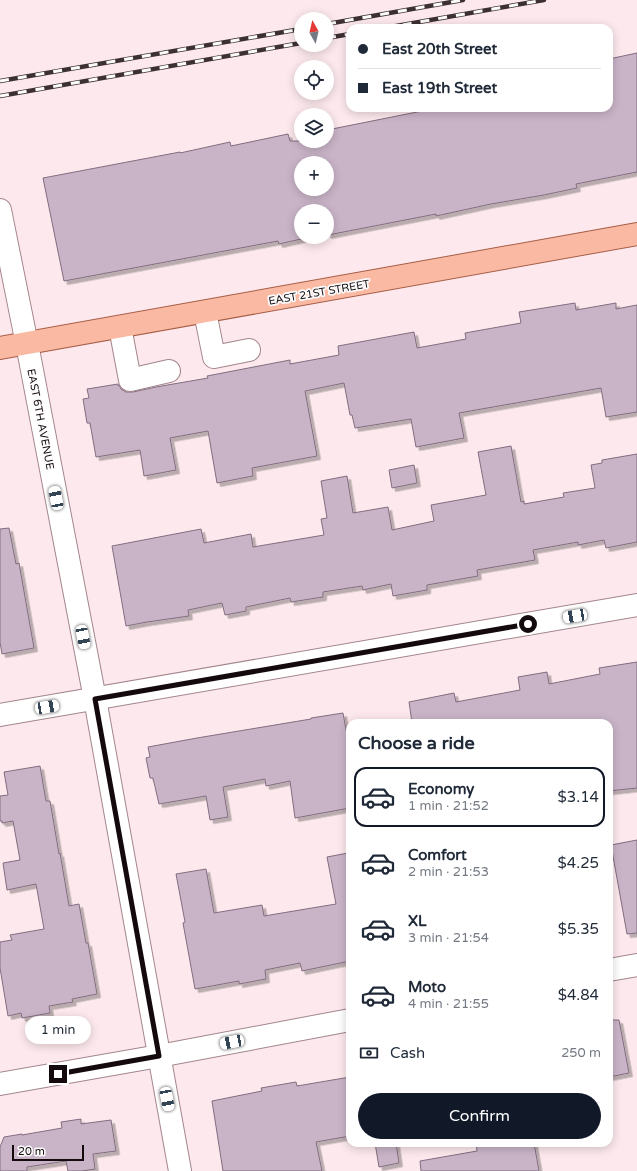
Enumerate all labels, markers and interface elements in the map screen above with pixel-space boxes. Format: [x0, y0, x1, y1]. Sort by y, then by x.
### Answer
north arrow [294, 12, 334, 52]
map controls [294, 12, 334, 244]
text: East 20th Street [382, 40, 497, 58]
button: locate [294, 60, 334, 100]
text: East 19th Street [382, 79, 497, 97]
button: layers [294, 108, 334, 148]
button: + [294, 156, 334, 196]
button: − [294, 204, 334, 244]
street label: EAST 21ST STREET [267, 277, 371, 308]
street label: EAST 6TH AVENUE [24, 368, 57, 471]
car [48, 485, 64, 511]
car [562, 608, 588, 624]
route start [519, 615, 537, 633]
car [75, 624, 91, 650]
car [34, 699, 60, 715]
text: Choose a ride [358, 732, 475, 754]
icon: car [360, 779, 396, 815]
text: Economy [408, 780, 474, 798]
text: $3.14 [558, 788, 599, 806]
text: 1 min · 21:52 [408, 798, 489, 814]
icon: car [360, 845, 396, 881]
text: Comfort [408, 846, 467, 864]
text: $4.25 [558, 854, 599, 872]
text: 2 min · 21:53 [408, 864, 489, 880]
icon: car [360, 911, 396, 947]
text: XL [408, 912, 427, 930]
text: $5.35 [558, 920, 599, 938]
text: 3 min · 21:54 [408, 930, 489, 946]
icon: car [360, 977, 396, 1013]
text: Moto [408, 978, 446, 996]
text: $4.84 [558, 986, 599, 1004]
text: 4 min · 21:55 [408, 996, 489, 1012]
callout: 1 min [25, 1016, 91, 1044]
text: 1 min [41, 1022, 75, 1038]
car [219, 1034, 245, 1050]
icon: cash [358, 1042, 380, 1064]
text: Cash [390, 1044, 425, 1062]
text: 250 m [561, 1045, 601, 1061]
route end [49, 1065, 67, 1083]
car [159, 1086, 175, 1112]
button: Confirm [358, 1093, 601, 1139]
scale bar [12, 1143, 84, 1162]
text: 20 m [18, 1145, 45, 1158]

